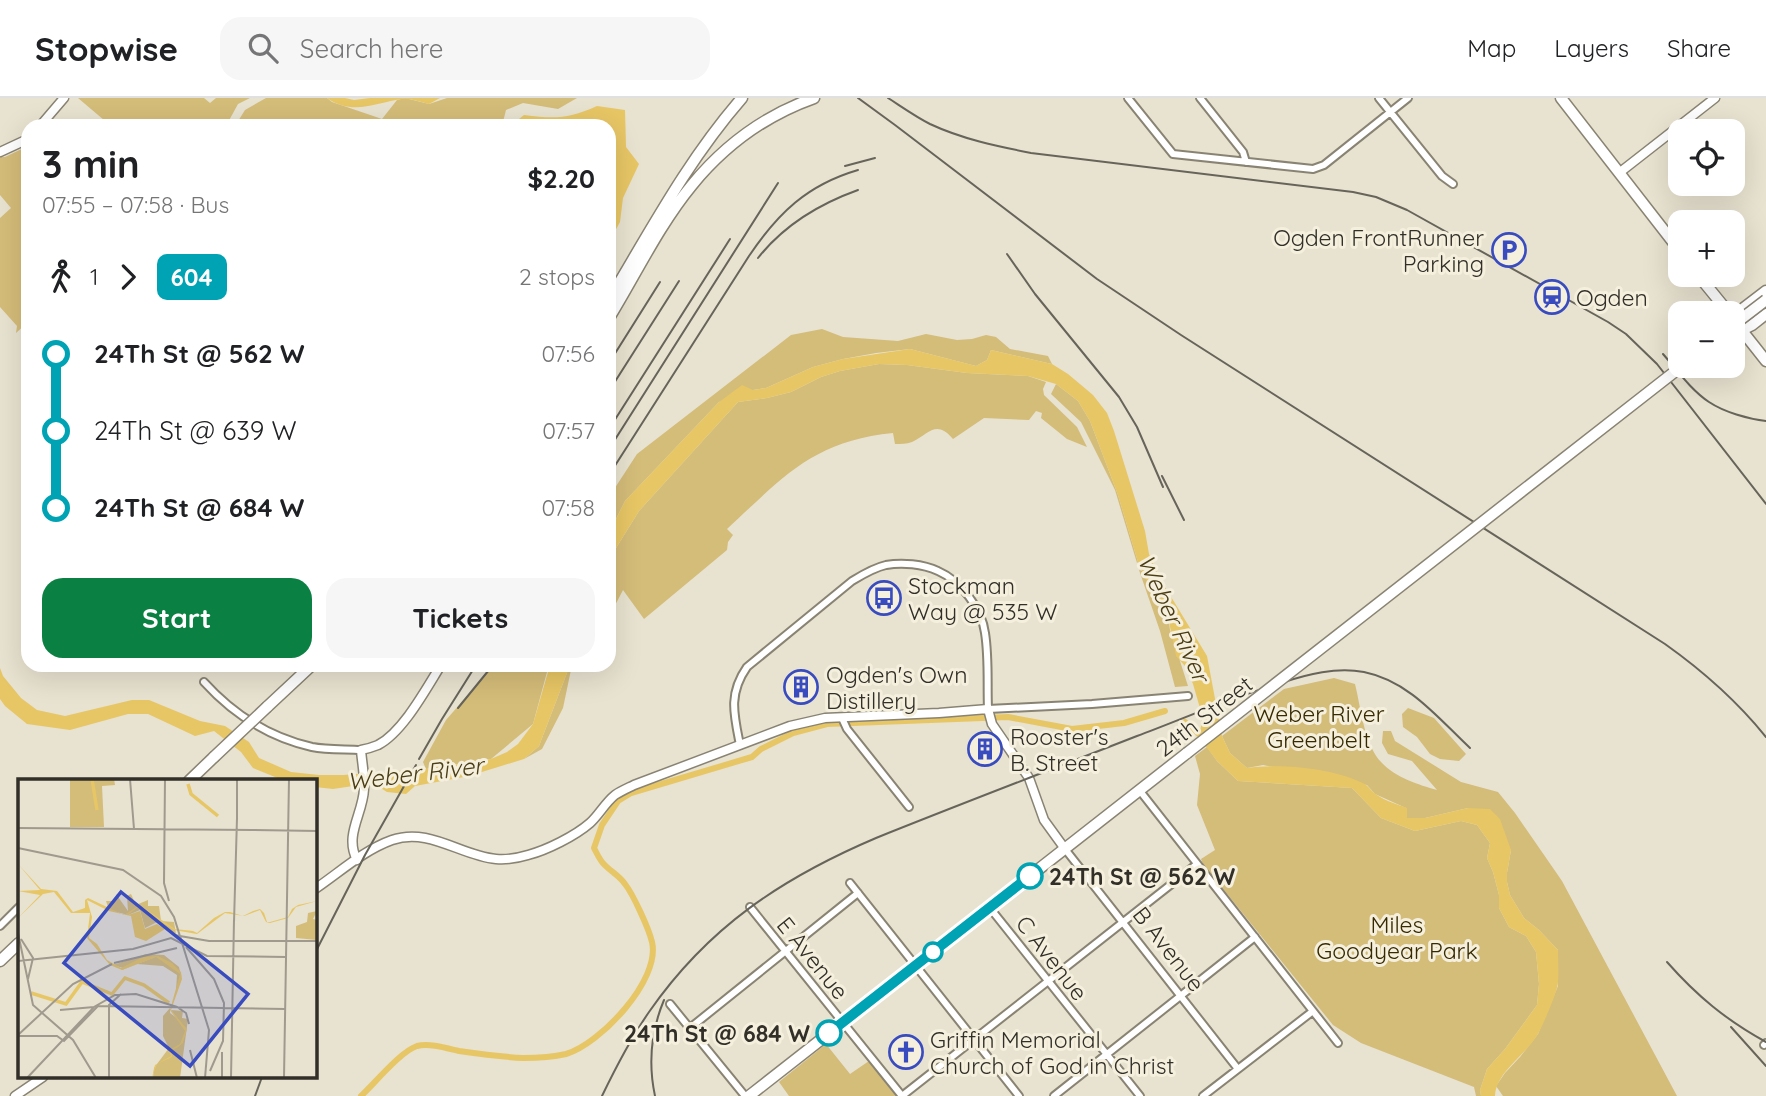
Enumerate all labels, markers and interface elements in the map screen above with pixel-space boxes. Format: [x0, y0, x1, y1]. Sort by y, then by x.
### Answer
search box [220, 17, 710, 80]
text: Stopwise [35, 28, 178, 69]
icon: search [244, 29, 282, 67]
text: Search here [300, 32, 443, 65]
text: Map [1467, 33, 1516, 63]
text: Layers [1554, 33, 1629, 63]
text: Share [1667, 33, 1731, 63]
map controls [1668, 119, 1745, 378]
button: locate [1668, 119, 1745, 196]
text: 3 min [42, 140, 140, 188]
text: $2.20 [527, 162, 595, 195]
text: 07:55 – 07:58 · Bus [42, 190, 229, 219]
button: + [1668, 210, 1745, 287]
place label: Ogden FrontRunner Parking [1273, 223, 1484, 278]
parking icon: Ogden FrontRunner Parking [1490, 231, 1528, 269]
icon: walk [42, 258, 80, 296]
icon: forward [109, 258, 147, 296]
text: 1 [90, 262, 99, 291]
text: 604 [171, 262, 213, 292]
text: 2 stops [519, 262, 595, 291]
station icon: Ogden [1533, 278, 1571, 316]
place label: Ogden [1576, 283, 1648, 312]
button: − [1668, 301, 1745, 378]
text: 24Th St @ 562 W [94, 337, 305, 370]
text: 07:56 [542, 339, 595, 368]
text: 24Th St @ 639 W [94, 414, 297, 447]
text: 07:57 [542, 416, 595, 445]
text: 24Th St @ 684 W [94, 491, 304, 524]
text: 07:58 [542, 493, 595, 522]
water label: Weber River [1131, 550, 1218, 689]
place label: Stockman Way @ 535 W [908, 571, 1058, 626]
button: Start [42, 578, 312, 658]
button: Tickets [326, 578, 595, 658]
bus stop icon: Stockman Way @ 535 W [865, 579, 903, 617]
place label: Ogden's Own Distillery [826, 660, 967, 715]
building icon: Ogden's Own Distillery [782, 668, 820, 706]
street label: 24th Street [1150, 669, 1258, 763]
park label: Weber River Greenbelt [1253, 699, 1385, 754]
place label: Rooster's B. Street [1010, 722, 1109, 777]
building icon: Rooster's B. Street [966, 730, 1004, 768]
water label: Weber River [345, 749, 487, 796]
inset map [18, 779, 317, 1079]
place label: 24Th St @ 562 W [1049, 862, 1236, 891]
marker: 24Th St @ 562 W [1017, 863, 1043, 889]
street label: B Avenue [1127, 901, 1211, 997]
street label: C Avenue [1010, 910, 1094, 1006]
park label: Miles Goodyear Park [1316, 910, 1478, 965]
street label: E Avenue [771, 911, 855, 1005]
unlabelled marker [923, 942, 943, 962]
place label: 24Th St @ 684 W [624, 1019, 810, 1048]
marker: 24Th St @ 684 W [816, 1020, 842, 1046]
place label: Griffin Memorial Church of God in Christ [930, 1025, 1174, 1080]
church icon: Griffin Memorial Church of God in Christ [887, 1033, 925, 1071]

